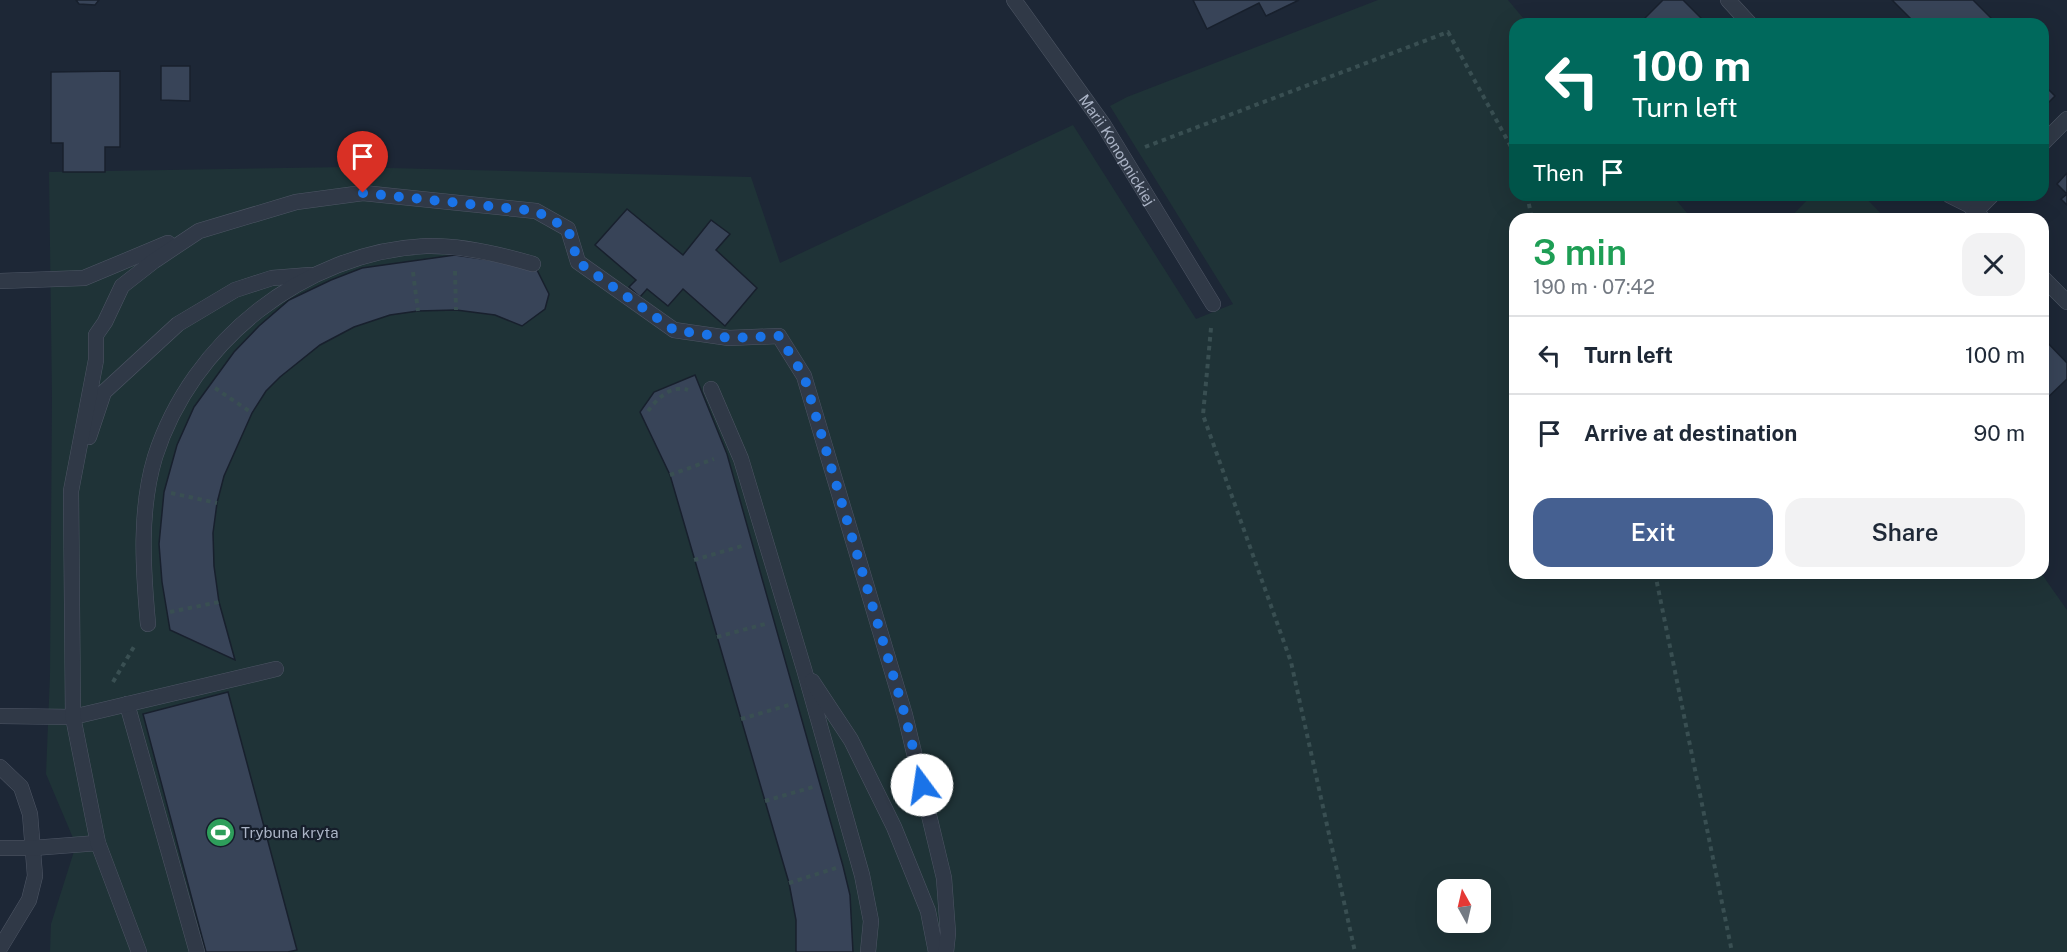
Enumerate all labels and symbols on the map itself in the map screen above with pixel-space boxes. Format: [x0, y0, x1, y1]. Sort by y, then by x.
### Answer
street label: Marii Konopnickiej [1076, 91, 1159, 208]
pin [337, 131, 388, 193]
position arrow [890, 753, 954, 817]
sports icon: Trybuna kryta [204, 816, 236, 848]
place label: Trybuna kryta [241, 824, 338, 841]
north arrow [1437, 879, 1491, 933]

